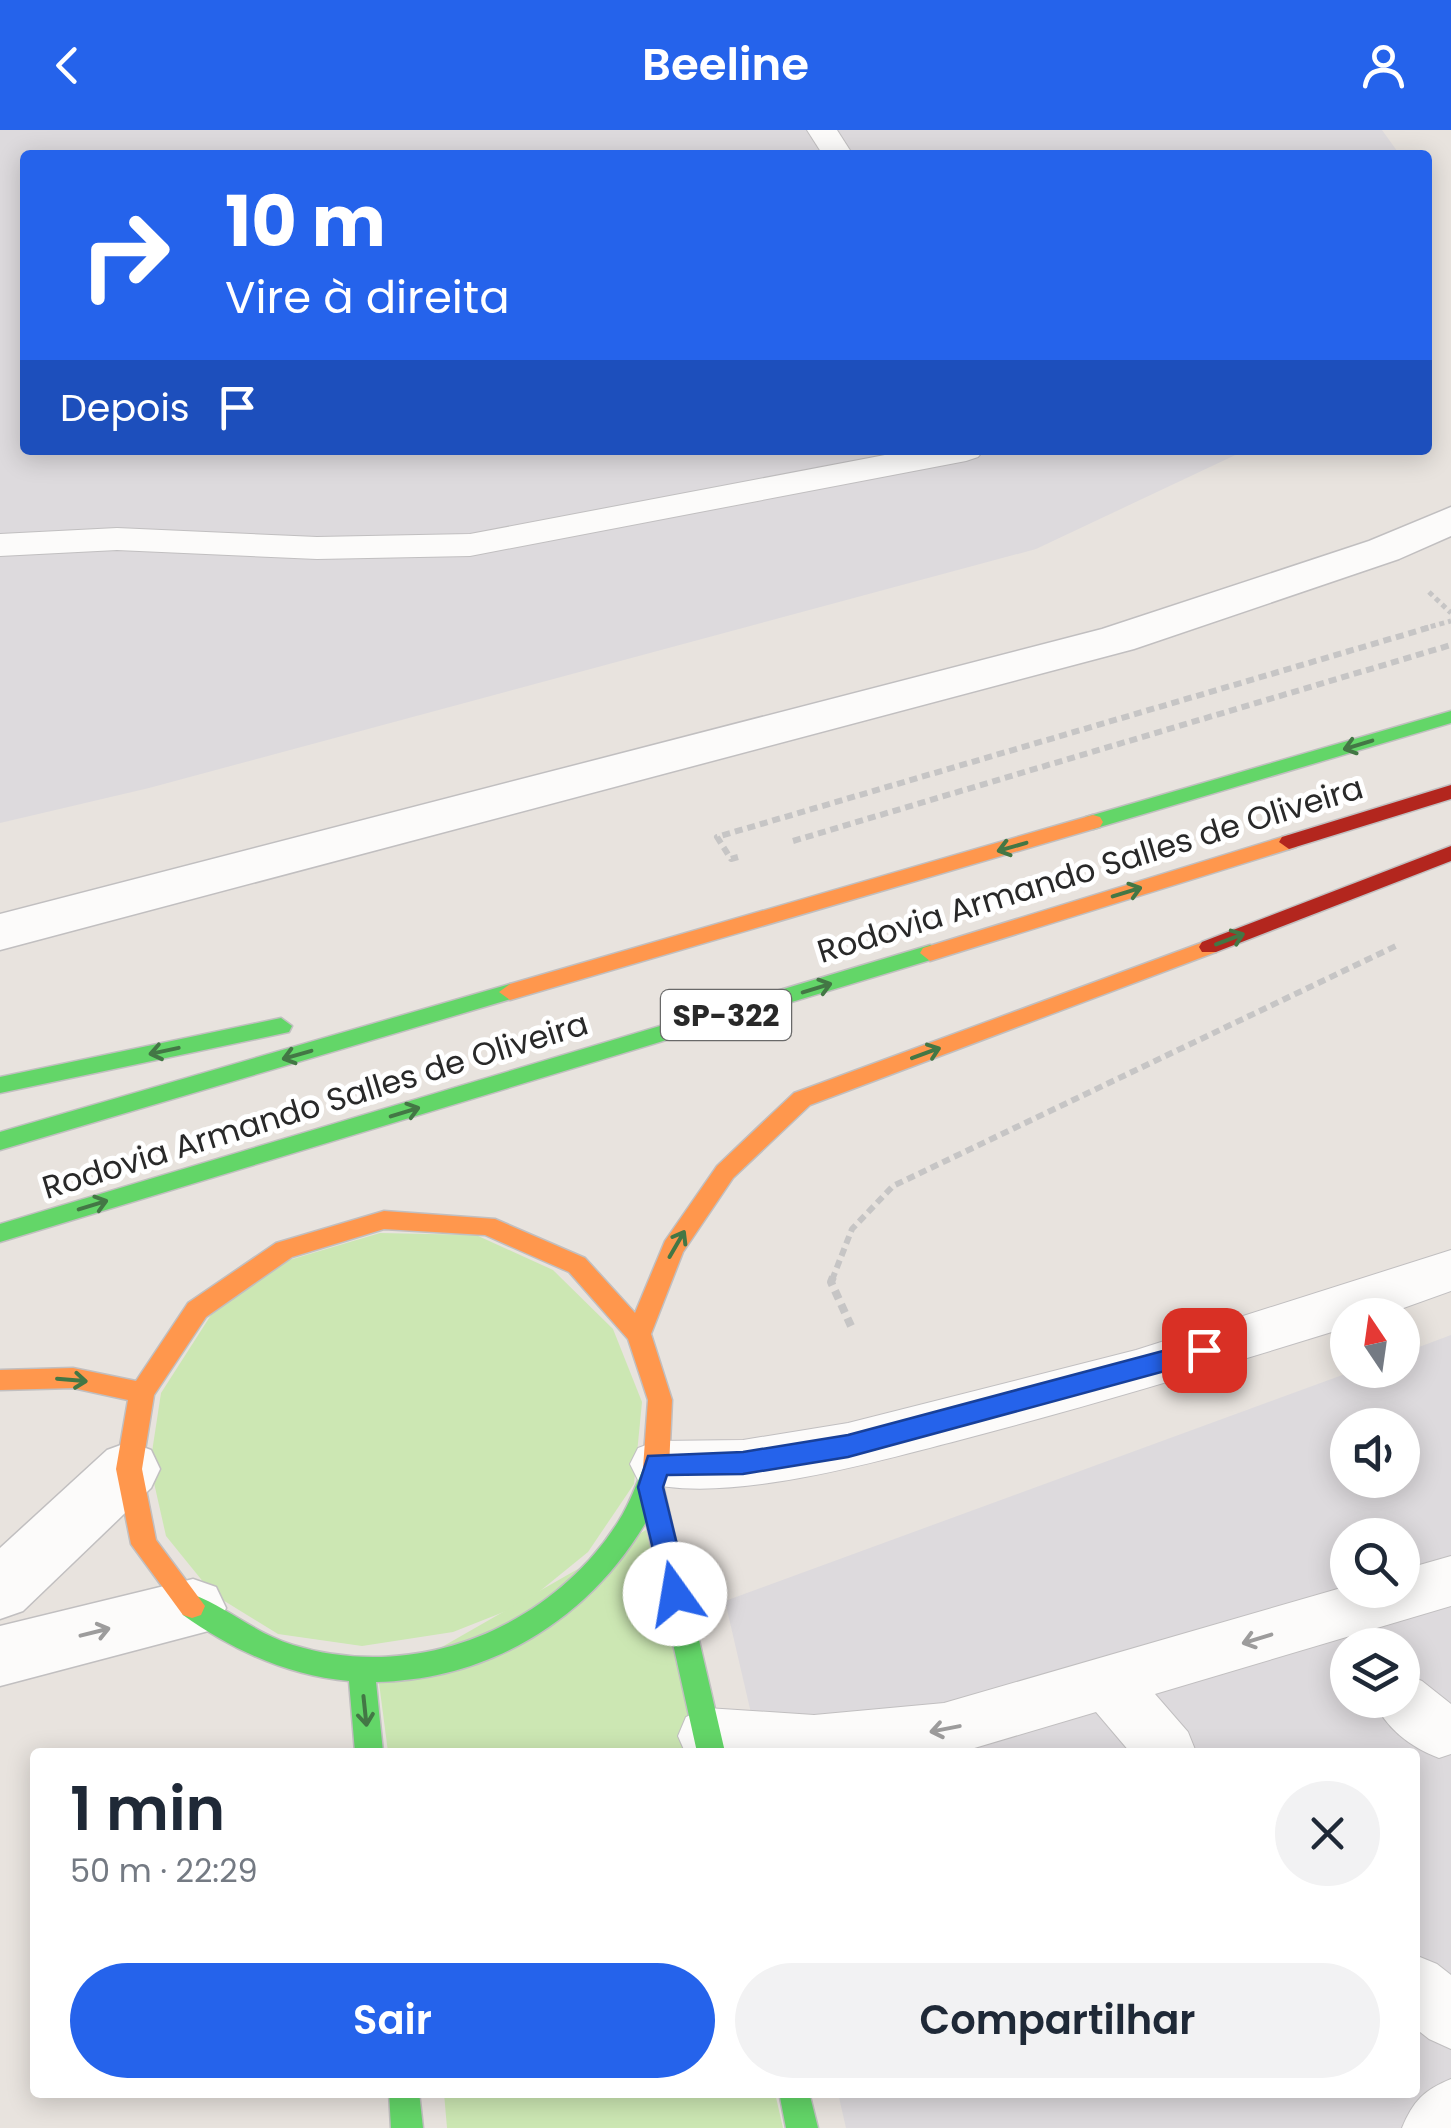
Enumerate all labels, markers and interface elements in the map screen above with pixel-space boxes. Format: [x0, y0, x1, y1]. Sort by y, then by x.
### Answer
text: Beeline [642, 33, 809, 96]
icon: back [40, 38, 95, 93]
icon: person [1356, 38, 1411, 93]
text: 10 m [225, 172, 386, 271]
icon: right [60, 190, 190, 320]
text: Vire à direita [225, 266, 510, 329]
icon: arrive [210, 380, 265, 435]
text: Depois [60, 381, 190, 434]
one-way arrow [1342, 737, 1374, 755]
street label: Rodovia Armando Salles de Oliveira [812, 764, 1368, 974]
one-way arrow [997, 839, 1028, 857]
one-way arrow [1111, 882, 1142, 900]
one-way arrow [1214, 929, 1245, 947]
one-way arrow [800, 978, 832, 996]
road number: SP-322 [661, 990, 791, 1040]
street label: Rodovia Armando Salles de Oliveira [37, 1000, 593, 1210]
one-way arrow [149, 1042, 181, 1061]
one-way arrow [910, 1043, 941, 1061]
one-way arrow [282, 1047, 313, 1066]
one-way arrow [389, 1102, 420, 1120]
one-way arrow [77, 1195, 109, 1213]
one-way arrow [667, 1230, 687, 1259]
north arrow [1330, 1298, 1420, 1388]
map controls [1330, 1298, 1420, 1718]
pin [1162, 1308, 1247, 1393]
icon: arrive [1177, 1323, 1232, 1378]
one-way arrow [55, 1370, 87, 1389]
button: sound [1330, 1408, 1420, 1498]
button: search [1330, 1518, 1420, 1608]
position arrow [623, 1542, 727, 1646]
one-way arrow [79, 1622, 110, 1641]
button: layers [1330, 1628, 1420, 1718]
one-way arrow [1242, 1631, 1273, 1649]
one-way arrow [355, 1695, 374, 1727]
one-way arrow [930, 1720, 962, 1739]
text: 1 min [70, 1767, 225, 1851]
button: close [1275, 1781, 1380, 1886]
text: 50 m · 22:29 [70, 1848, 258, 1893]
button: Sair [70, 1963, 715, 2078]
button: Compartilhar [735, 1963, 1380, 2078]

